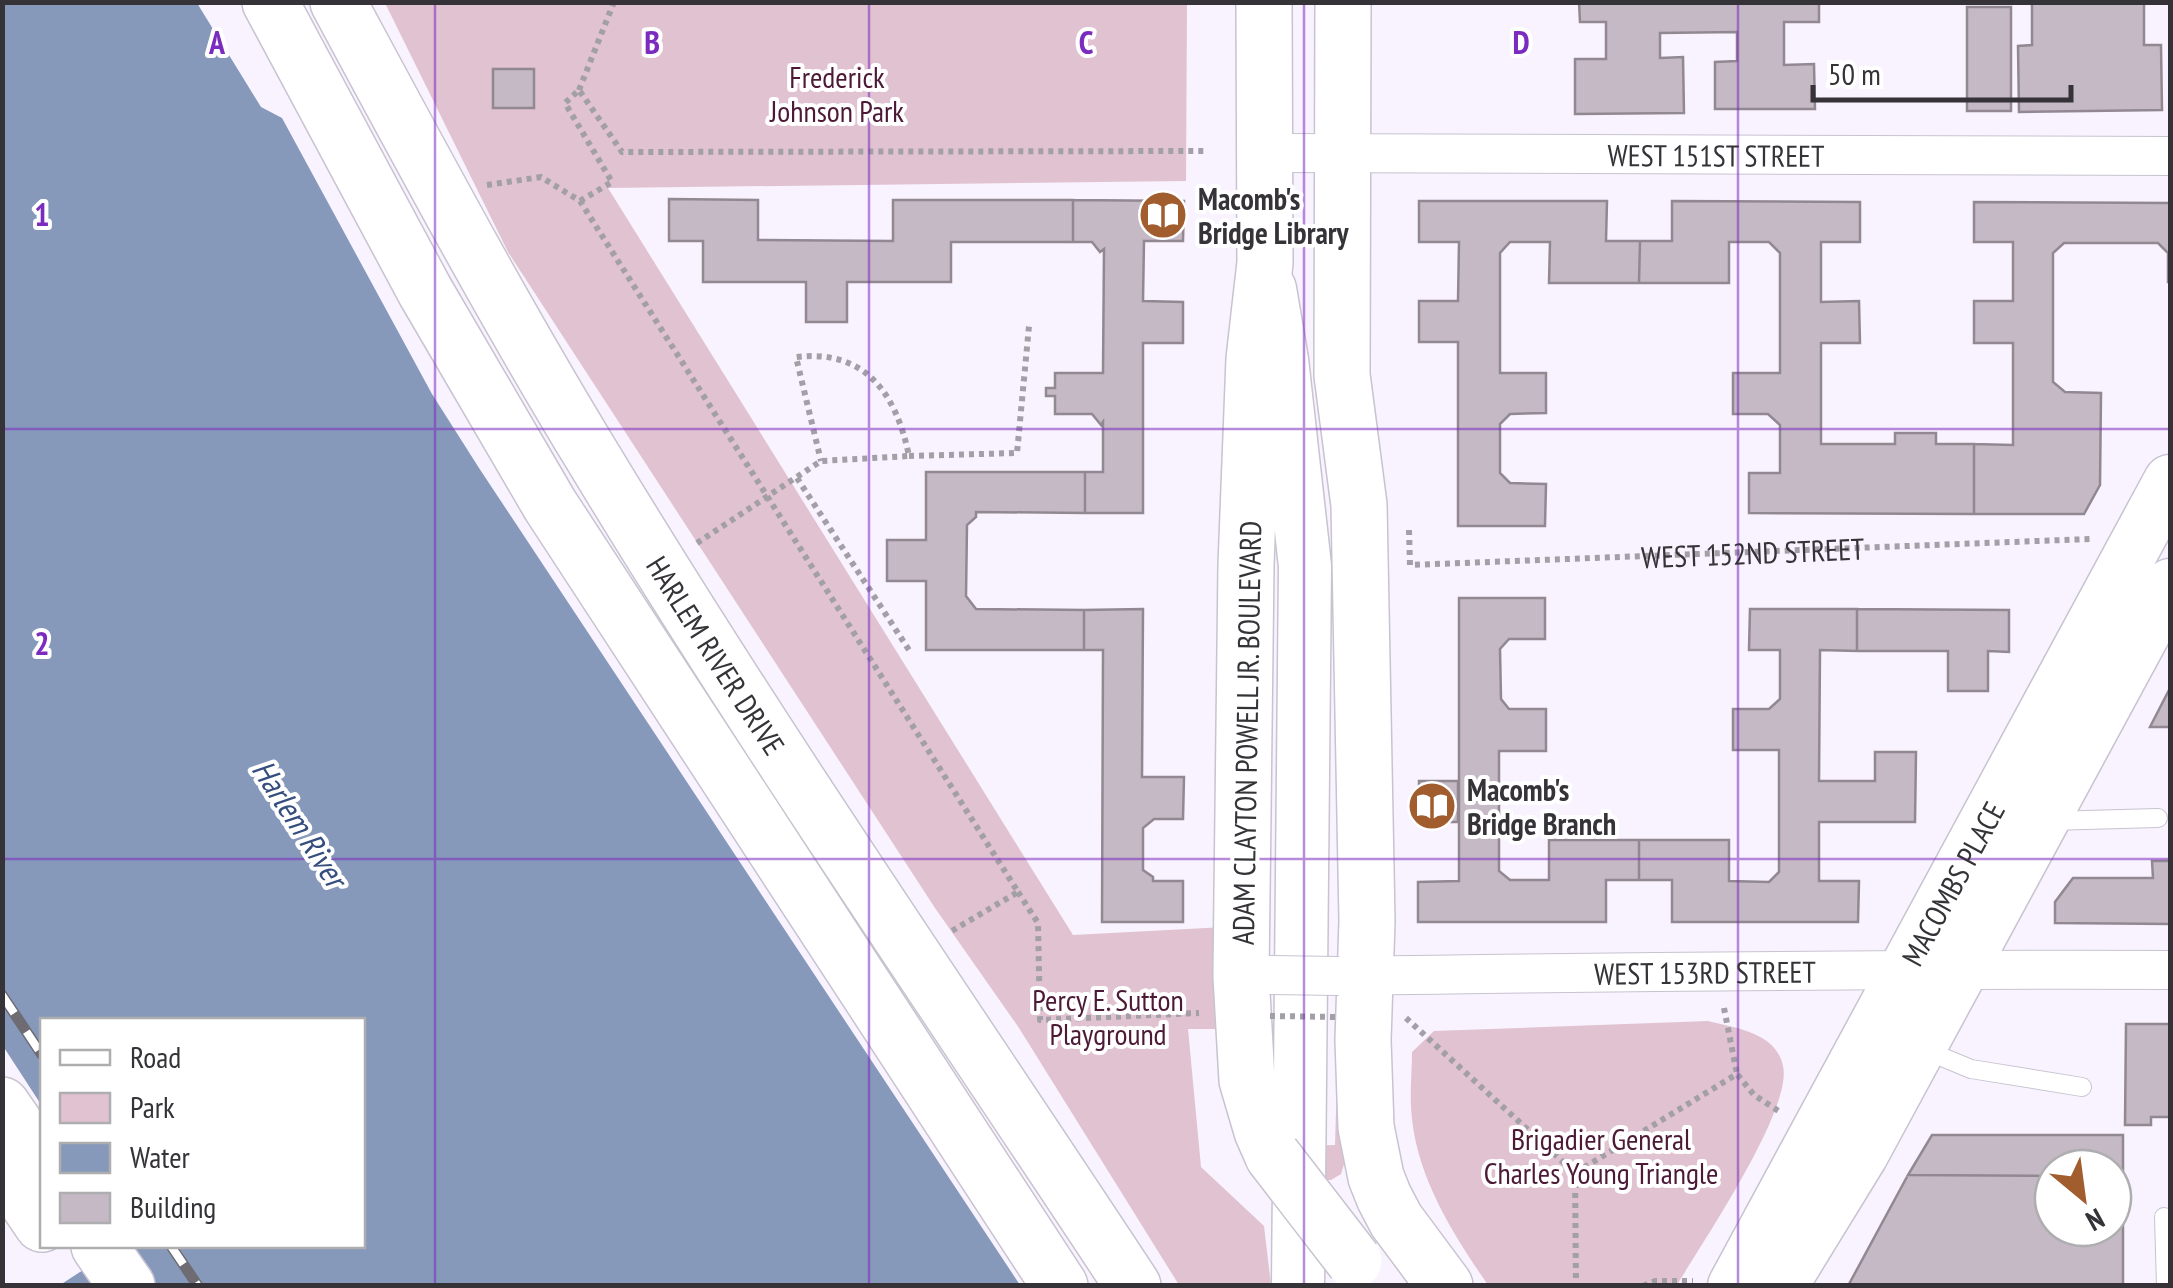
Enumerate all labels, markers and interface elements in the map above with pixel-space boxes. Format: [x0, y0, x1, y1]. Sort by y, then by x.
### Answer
text: A [208, 21, 226, 63]
text: B [644, 21, 660, 63]
text: C [1079, 21, 1094, 63]
text: D [1512, 21, 1530, 63]
scale bar [1813, 40, 2070, 102]
text: 50 m [1828, 54, 1881, 93]
park label: Frederick Johnson Park [769, 57, 904, 130]
street label: WEST 151ST STREET [1608, 135, 1824, 174]
place label: Macomb's Bridge Library [1198, 179, 1350, 252]
library icon: Macomb's Bridge Library [1137, 189, 1189, 241]
text: 1 [34, 193, 50, 235]
street label: ADAM CLAYTON POWELL JR. BOULEVARD [1223, 520, 1269, 946]
street label: WEST 152ND STREET [1640, 528, 1865, 576]
street label: HARLEM RIVER DRIVE [639, 548, 794, 762]
text: 2 [34, 622, 50, 664]
water label: Harlem River [243, 751, 359, 898]
place label: Macomb's Bridge Branch [1467, 770, 1616, 843]
library icon: Macomb's Bridge Branch [1406, 780, 1458, 832]
street label: MACOMBS PLACE [1892, 794, 2012, 972]
street label: WEST 153RD STREET [1594, 951, 1816, 992]
park label: Percy E. Sutton Playground [1032, 980, 1184, 1053]
legend [40, 1018, 365, 1248]
text: Road [130, 1037, 181, 1076]
text: Park [130, 1087, 175, 1126]
park label: Brigadier General Charles Young Triangle [1484, 1119, 1718, 1192]
text: Water [130, 1137, 191, 1176]
north arrow [2033, 1148, 2133, 1248]
text: Building [130, 1187, 216, 1226]
text: N [2080, 1200, 2111, 1240]

